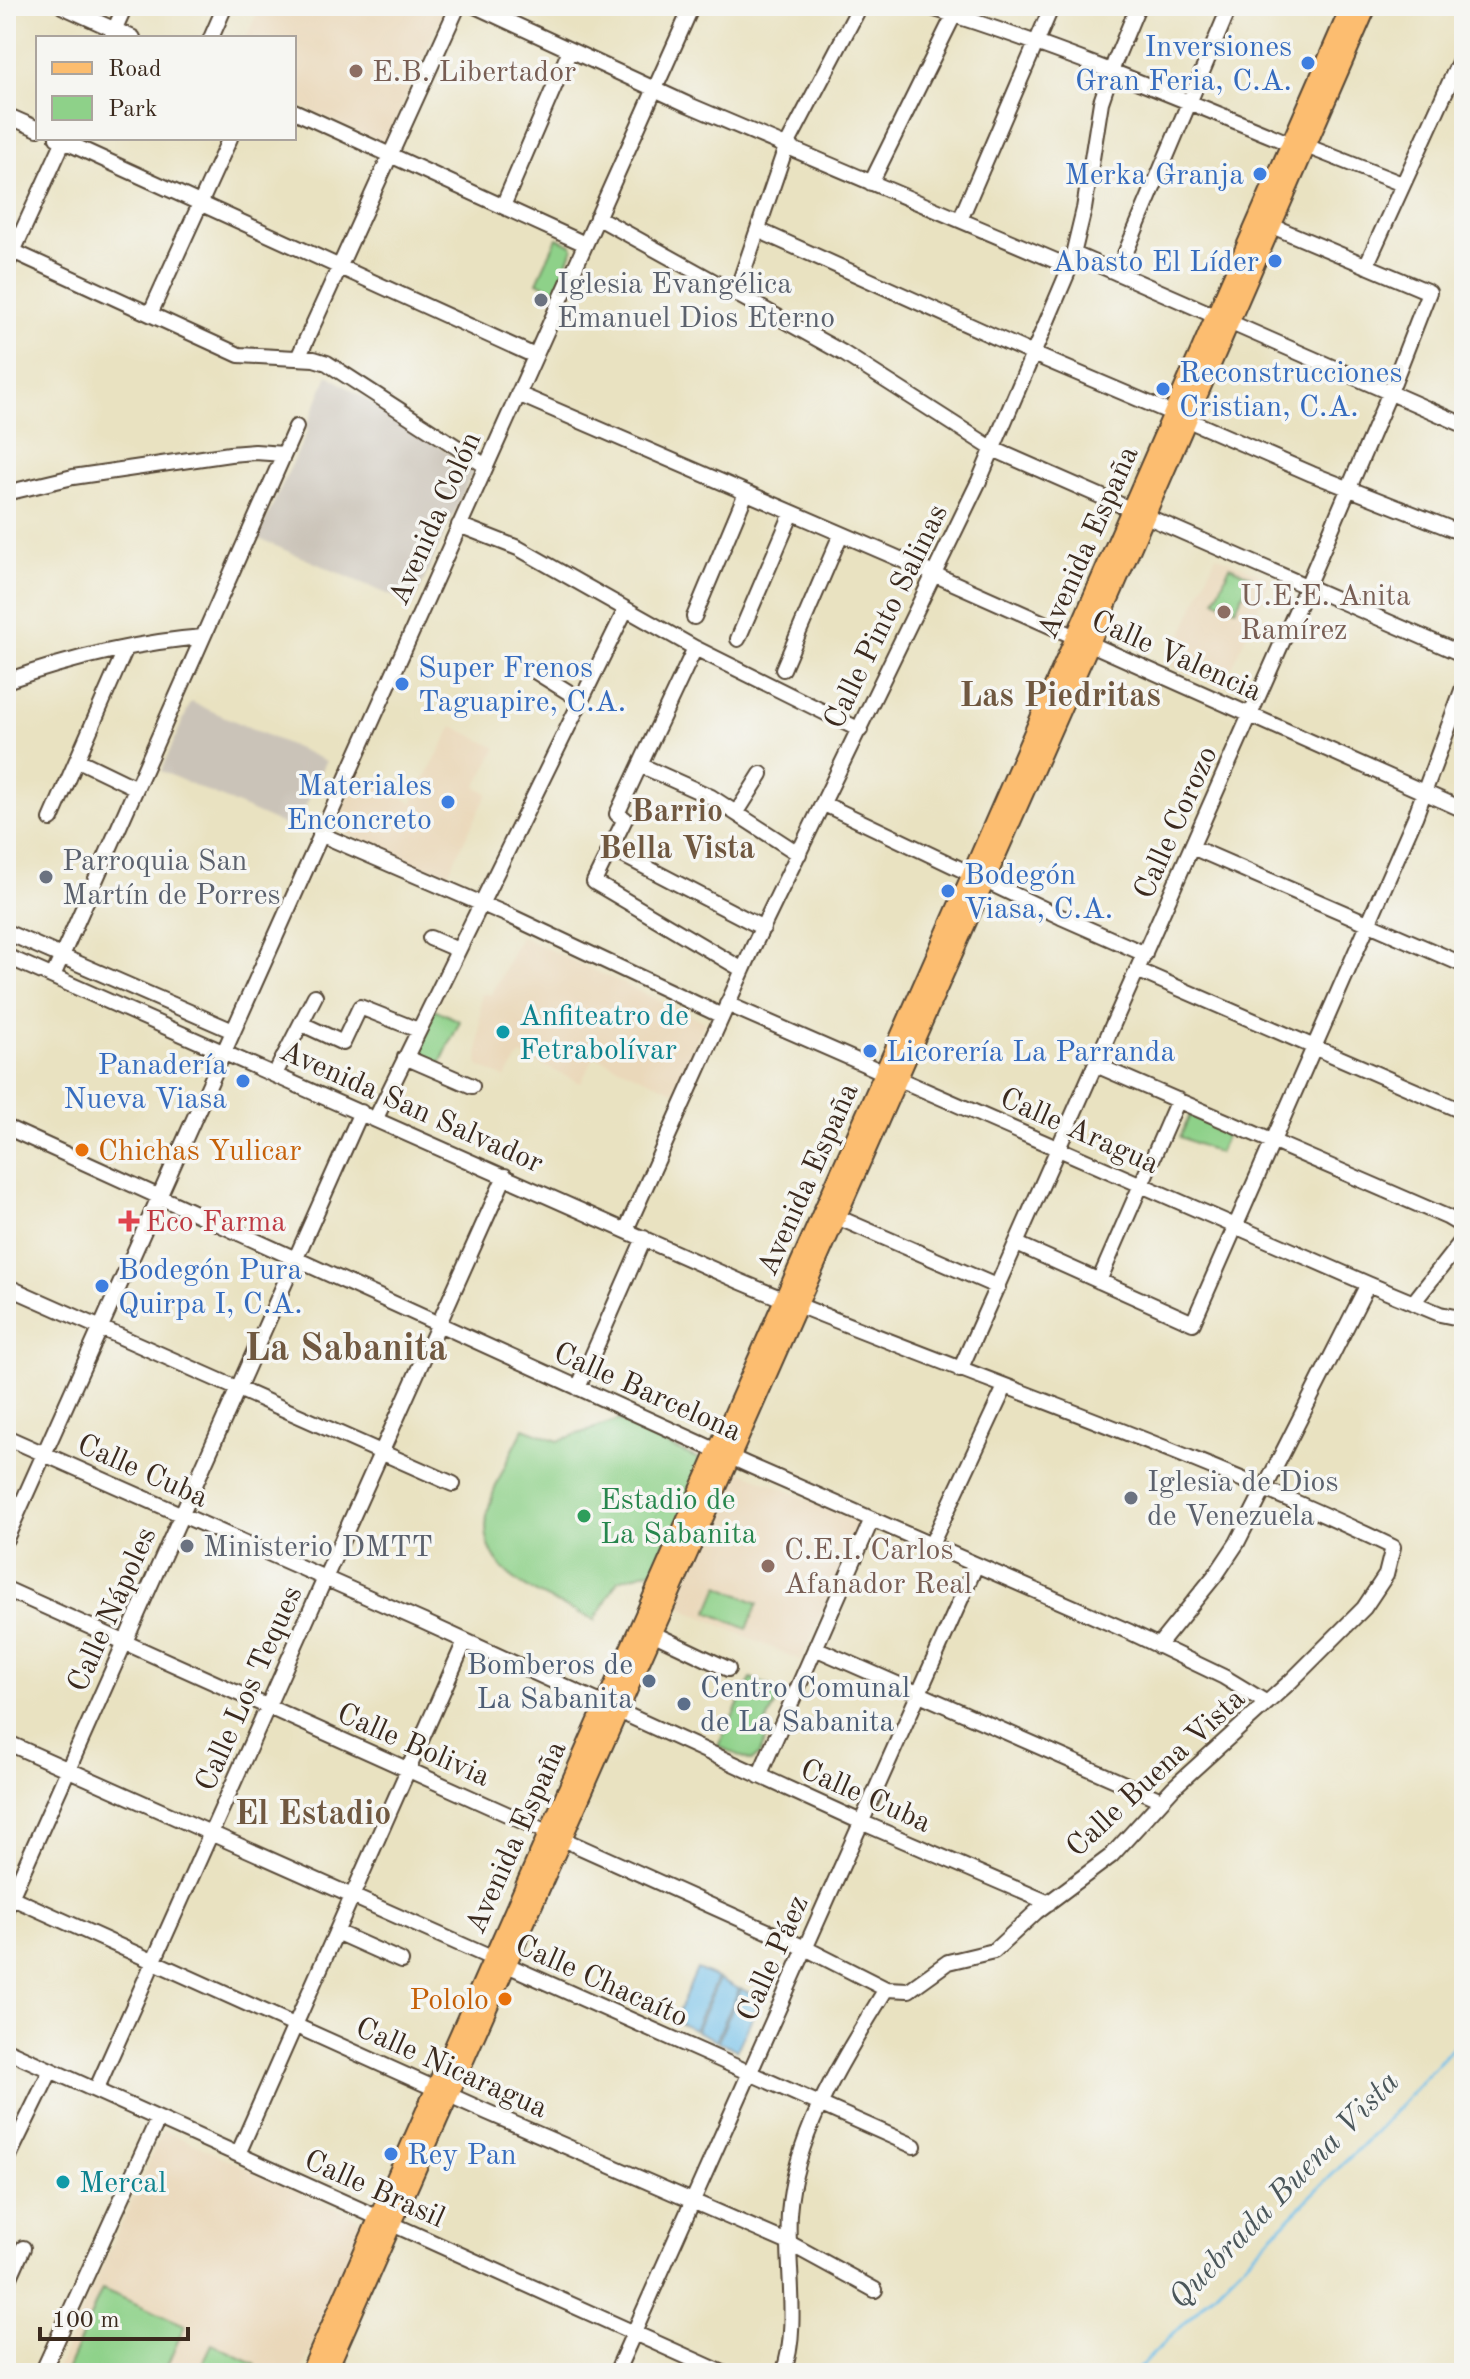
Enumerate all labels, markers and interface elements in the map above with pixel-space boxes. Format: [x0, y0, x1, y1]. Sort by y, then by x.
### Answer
place label: Inversiones Gran Feria, C.A. [1075, 33, 1292, 97]
legend [36, 36, 296, 140]
marker: Inversiones Gran Feria, C.A. [1299, 54, 1317, 72]
text: Road [108, 58, 161, 82]
place label: E.B. Libertador [372, 58, 576, 88]
marker: E.B. Libertador [347, 62, 365, 80]
text: Park [108, 98, 157, 122]
place label: Merka Granja [1065, 161, 1244, 191]
marker: Merka Granja [1251, 165, 1269, 183]
place label: Abasto El Líder [1052, 248, 1259, 278]
marker: Abasto El Líder [1266, 252, 1284, 270]
place label: Iglesia Evangélica Emanuel Dios Eterno [557, 270, 835, 334]
marker: Iglesia Evangélica Emanuel Dios Eterno [532, 291, 550, 309]
place label: Reconstrucciones Cristian, C.A. [1179, 359, 1402, 423]
marker: Reconstrucciones Cristian, C.A. [1154, 380, 1172, 398]
street label: Avenida Colón [384, 427, 487, 610]
street label: Avenida España [1033, 442, 1145, 644]
street label: Calle Pinto Salinas [820, 500, 954, 734]
place label: U.E.E. Anita Ramírez [1240, 582, 1411, 646]
marker: U.E.E. Anita Ramírez [1215, 603, 1233, 621]
street label: Calle Valencia [1086, 606, 1266, 708]
place label: Super Frenos Taguapire, C.A. [418, 654, 626, 718]
marker: Super Frenos Taguapire, C.A. [393, 675, 411, 693]
district label: Las Piedritas [959, 680, 1161, 714]
street label: Calle Corozo [1130, 742, 1224, 904]
place label: Materiales Enconcreto [286, 772, 432, 836]
marker: Materiales Enconcreto [439, 793, 457, 811]
district label: Barrio Bella Vista [599, 797, 755, 866]
place label: Parroquia San Martín de Porres [62, 847, 280, 911]
place label: Bodegón Viasa, C.A. [964, 861, 1113, 925]
marker: Parroquia San Martín de Porres [37, 868, 55, 886]
marker: Bodegón Viasa, C.A. [939, 882, 957, 900]
place label: Anfiteatro de Fetrabolívar [519, 1002, 689, 1066]
marker: Anfiteatro de Fetrabolívar [494, 1023, 512, 1041]
street label: Avenida San Salvador [275, 1036, 547, 1179]
place label: Licorería La Parranda [886, 1038, 1175, 1068]
marker: Licorería La Parranda [861, 1042, 879, 1060]
place label: Panadería Nueva Viasa [63, 1051, 227, 1115]
marker: Panadería Nueva Viasa [234, 1072, 252, 1090]
street label: Avenida España [753, 1079, 865, 1281]
street label: Calle Aragua [995, 1083, 1163, 1180]
place label: Chichas Yulicar [98, 1137, 301, 1167]
marker: Chichas Yulicar [73, 1141, 91, 1159]
place label: Eco Farma [145, 1208, 286, 1238]
marker: Eco Farma [120, 1212, 138, 1230]
place label: Bodegón Pura Quirpa I, C.A. [118, 1256, 303, 1320]
marker: Bodegón Pura Quirpa I, C.A. [93, 1277, 111, 1295]
district label: La Sabanita [244, 1331, 448, 1369]
street label: Calle Barcelona [549, 1338, 746, 1448]
street label: Calle Cuba [72, 1430, 212, 1514]
place label: Iglesia de Dios de Venezuela [1147, 1468, 1339, 1532]
place label: Estadio de La Sabanita [600, 1486, 757, 1550]
marker: Iglesia de Dios de Venezuela [1122, 1489, 1140, 1507]
marker: Estadio de La Sabanita [575, 1507, 593, 1525]
street label: Calle Nápoles [63, 1523, 162, 1697]
place label: Ministerio DMTT [203, 1533, 433, 1563]
place label: C.E.I. Carlos Afanador Real [784, 1536, 972, 1600]
marker: Ministerio DMTT [178, 1537, 196, 1555]
marker: C.E.I. Carlos Afanador Real [759, 1557, 777, 1575]
street label: Calle Los Teques [191, 1582, 308, 1796]
place label: Bomberos de La Sabanita [466, 1651, 633, 1715]
marker: Bomberos de La Sabanita [640, 1672, 658, 1690]
place label: Centro Comunal de La Sabanita [700, 1674, 910, 1738]
street label: Calle Buena Vista [1061, 1683, 1251, 1863]
marker: Centro Comunal de La Sabanita [675, 1695, 693, 1713]
street label: Calle Bolivia [332, 1699, 494, 1793]
street label: Avenida España [461, 1737, 573, 1939]
street label: Calle Cuba [795, 1755, 935, 1839]
district label: El Estadio [235, 1798, 391, 1832]
street label: Calle Páez [733, 1891, 815, 2026]
street label: Calle Chacaíto [510, 1930, 692, 2033]
place label: Pololo [409, 1986, 489, 2016]
marker: Pololo [496, 1990, 514, 2008]
street label: Calle Nicaragua [351, 2013, 552, 2125]
water label: Quebrada Buena Vista [1164, 2066, 1406, 2316]
place label: Rey Pan [407, 2141, 517, 2171]
marker: Rey Pan [382, 2145, 400, 2163]
street label: Calle Brasil [299, 2146, 449, 2234]
place label: Mercal [79, 2169, 166, 2199]
marker: Mercal [54, 2173, 72, 2191]
scale bar [40, 2291, 188, 2341]
text: 100 m [52, 2309, 120, 2333]

